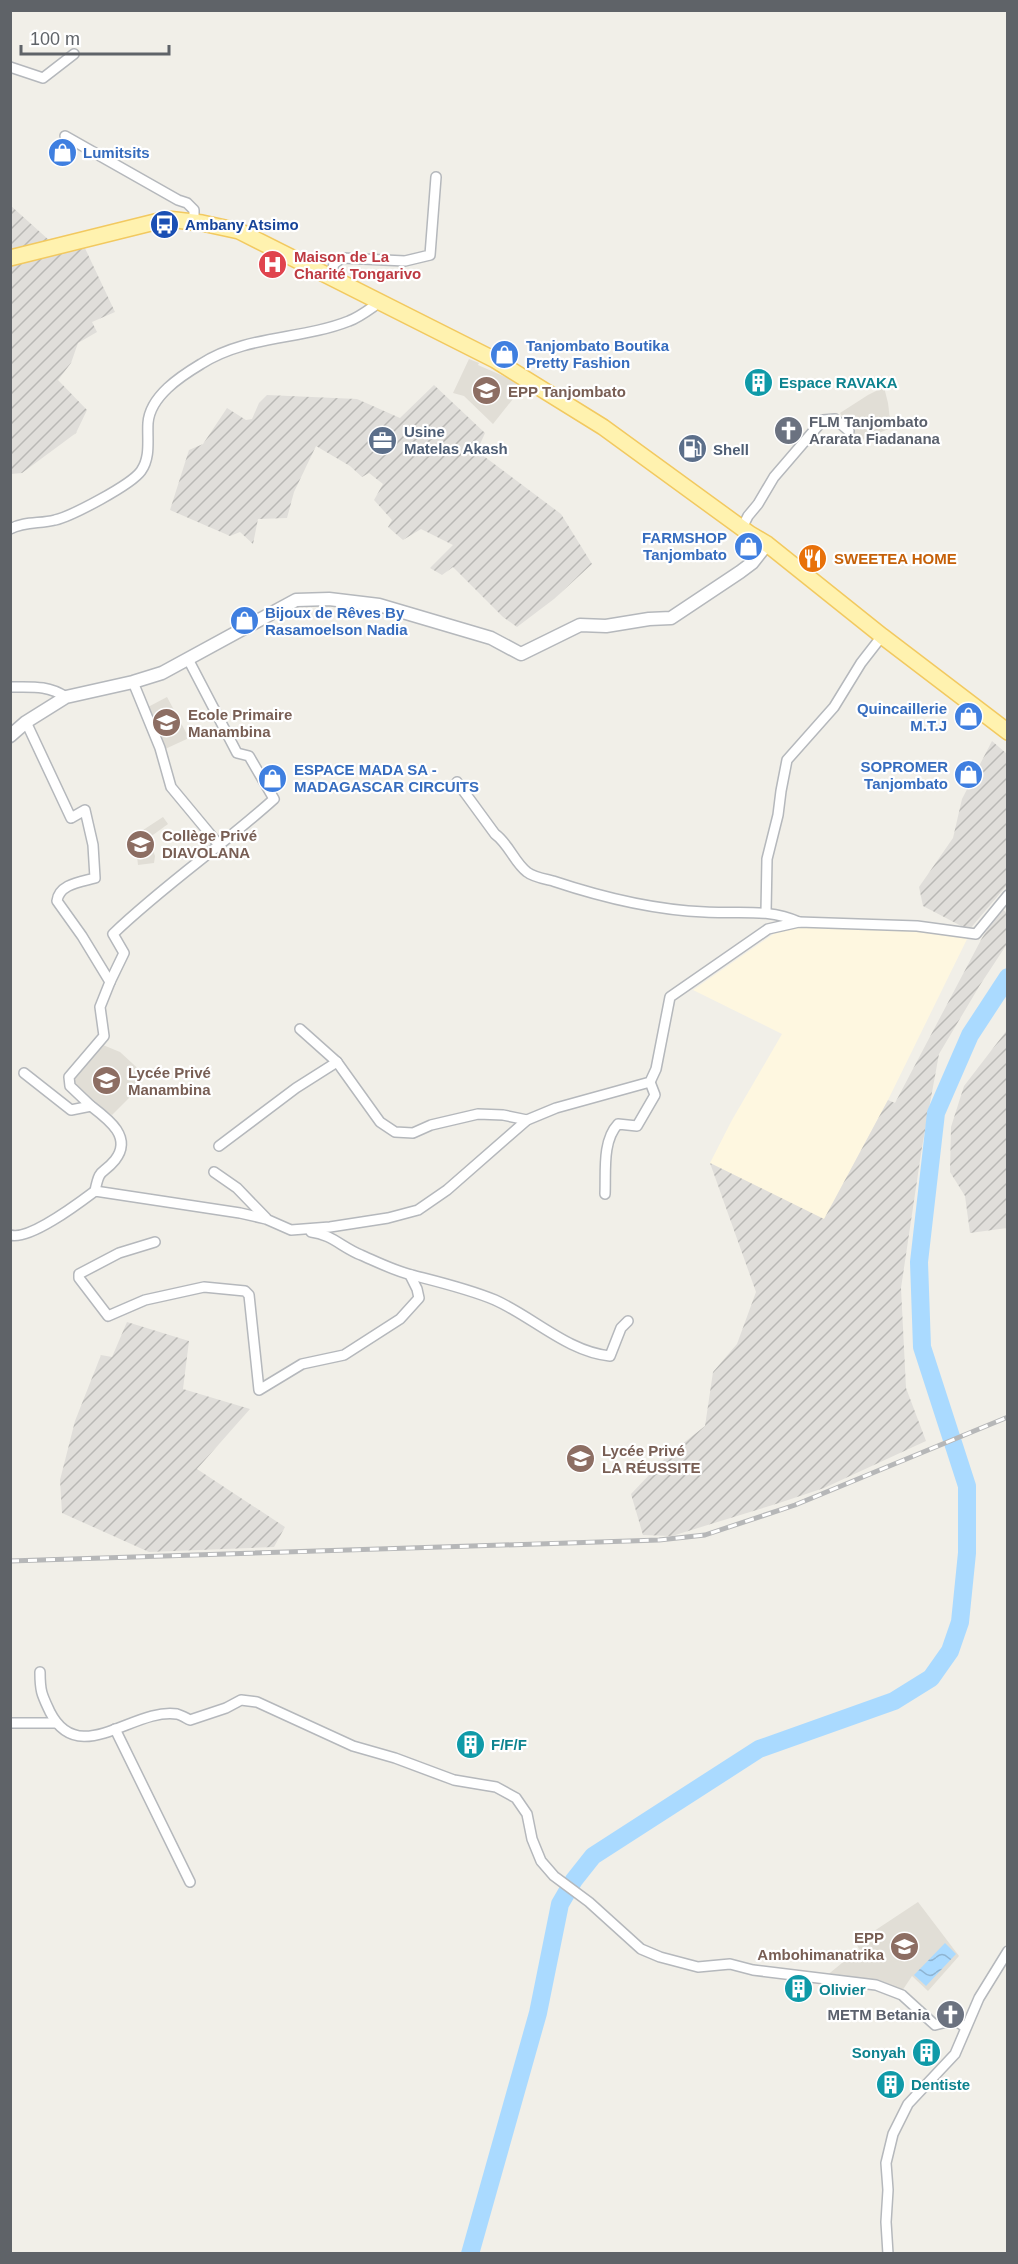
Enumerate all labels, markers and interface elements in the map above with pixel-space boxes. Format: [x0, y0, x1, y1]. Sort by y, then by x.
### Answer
scale bar [21, 18, 170, 56]
text: 100 m [30, 29, 80, 49]
shop icon: Lumitsits [46, 136, 78, 168]
place label: Lumitsits [83, 144, 150, 161]
bus stop icon: Ambany Atsimo [148, 208, 180, 240]
place label: Ambany Atsimo [185, 216, 299, 233]
place label: Maison de La Charité Tongarivo [294, 248, 421, 282]
hospital icon: Maison de La Charité Tongarivo [257, 249, 289, 281]
place label: Tanjombato Boutika Pretty Fashion [526, 337, 670, 371]
shop icon: Tanjombato Boutika Pretty Fashion [489, 338, 521, 370]
building icon: Espace RAVAKA [742, 366, 774, 398]
place label: Espace RAVAKA [779, 374, 898, 391]
school or university icon: EPP Tanjombato [471, 375, 503, 407]
place label: EPP Tanjombato [508, 383, 626, 400]
place label: FLM Tanjombato Ararata Fiadanana [809, 413, 941, 447]
church icon: FLM Tanjombato Ararata Fiadanana [772, 414, 804, 446]
place label: Usine Matelas Akash [404, 423, 508, 457]
office icon: Usine Matelas Akash [367, 424, 399, 456]
fuel station icon: Shell [676, 433, 708, 465]
place label: Shell [713, 441, 749, 458]
place label: FARMSHOP Tanjombato [642, 529, 727, 563]
shop icon: FARMSHOP Tanjombato [732, 530, 764, 562]
restaurant icon: SWEETEA HOME [797, 542, 829, 574]
place label: SWEETEA HOME [834, 550, 957, 567]
place label: Bijoux de Rêves By Rasamoelson Nadia [265, 604, 408, 638]
shop icon: Bijoux de Rêves By Rasamoelson Nadia [228, 605, 260, 637]
place label: Quincaillerie M.T.J [857, 700, 947, 734]
shop icon: Quincaillerie M.T.J [952, 701, 984, 733]
place label: Ecole Primaire Manambina [188, 706, 292, 740]
school or university icon: Ecole Primaire Manambina [151, 707, 183, 739]
place label: SOPROMER Tanjombato [860, 758, 948, 792]
shop icon: SOPROMER Tanjombato [953, 759, 985, 791]
place label: ESPACE MADA SA - MADAGASCAR CIRCUITS [294, 761, 479, 795]
shop icon: ESPACE MADA SA - MADAGASCAR CIRCUITS [257, 762, 289, 794]
place label: Collège Privé DIAVOLANA [162, 827, 257, 861]
school or university icon: Collège Privé DIAVOLANA [125, 828, 157, 860]
place label: Lycée Privé Manambina [128, 1064, 211, 1098]
school or university icon: Lycée Privé Manambina [91, 1065, 123, 1097]
place label: Lycée Privé LA RÉUSSITE [602, 1442, 701, 1476]
school or university icon: Lycée Privé LA RÉUSSITE [565, 1443, 597, 1475]
building icon: F/F/F [454, 1728, 486, 1760]
place label: F/F/F [491, 1736, 527, 1753]
place label: EPP Ambohimanatrika [757, 1929, 885, 1963]
school or university icon: EPP Ambohimanatrika [889, 1930, 921, 1962]
building icon: Olivier [782, 1973, 814, 2005]
place label: Olivier [819, 1981, 866, 1998]
church icon: METM Betania [935, 1998, 967, 2030]
place label: METM Betania [827, 2006, 931, 2023]
building icon: Sonyah [911, 2036, 943, 2068]
place label: Sonyah [852, 2044, 906, 2061]
building icon: Dentiste [874, 2068, 906, 2100]
place label: Dentiste [911, 2076, 970, 2093]

